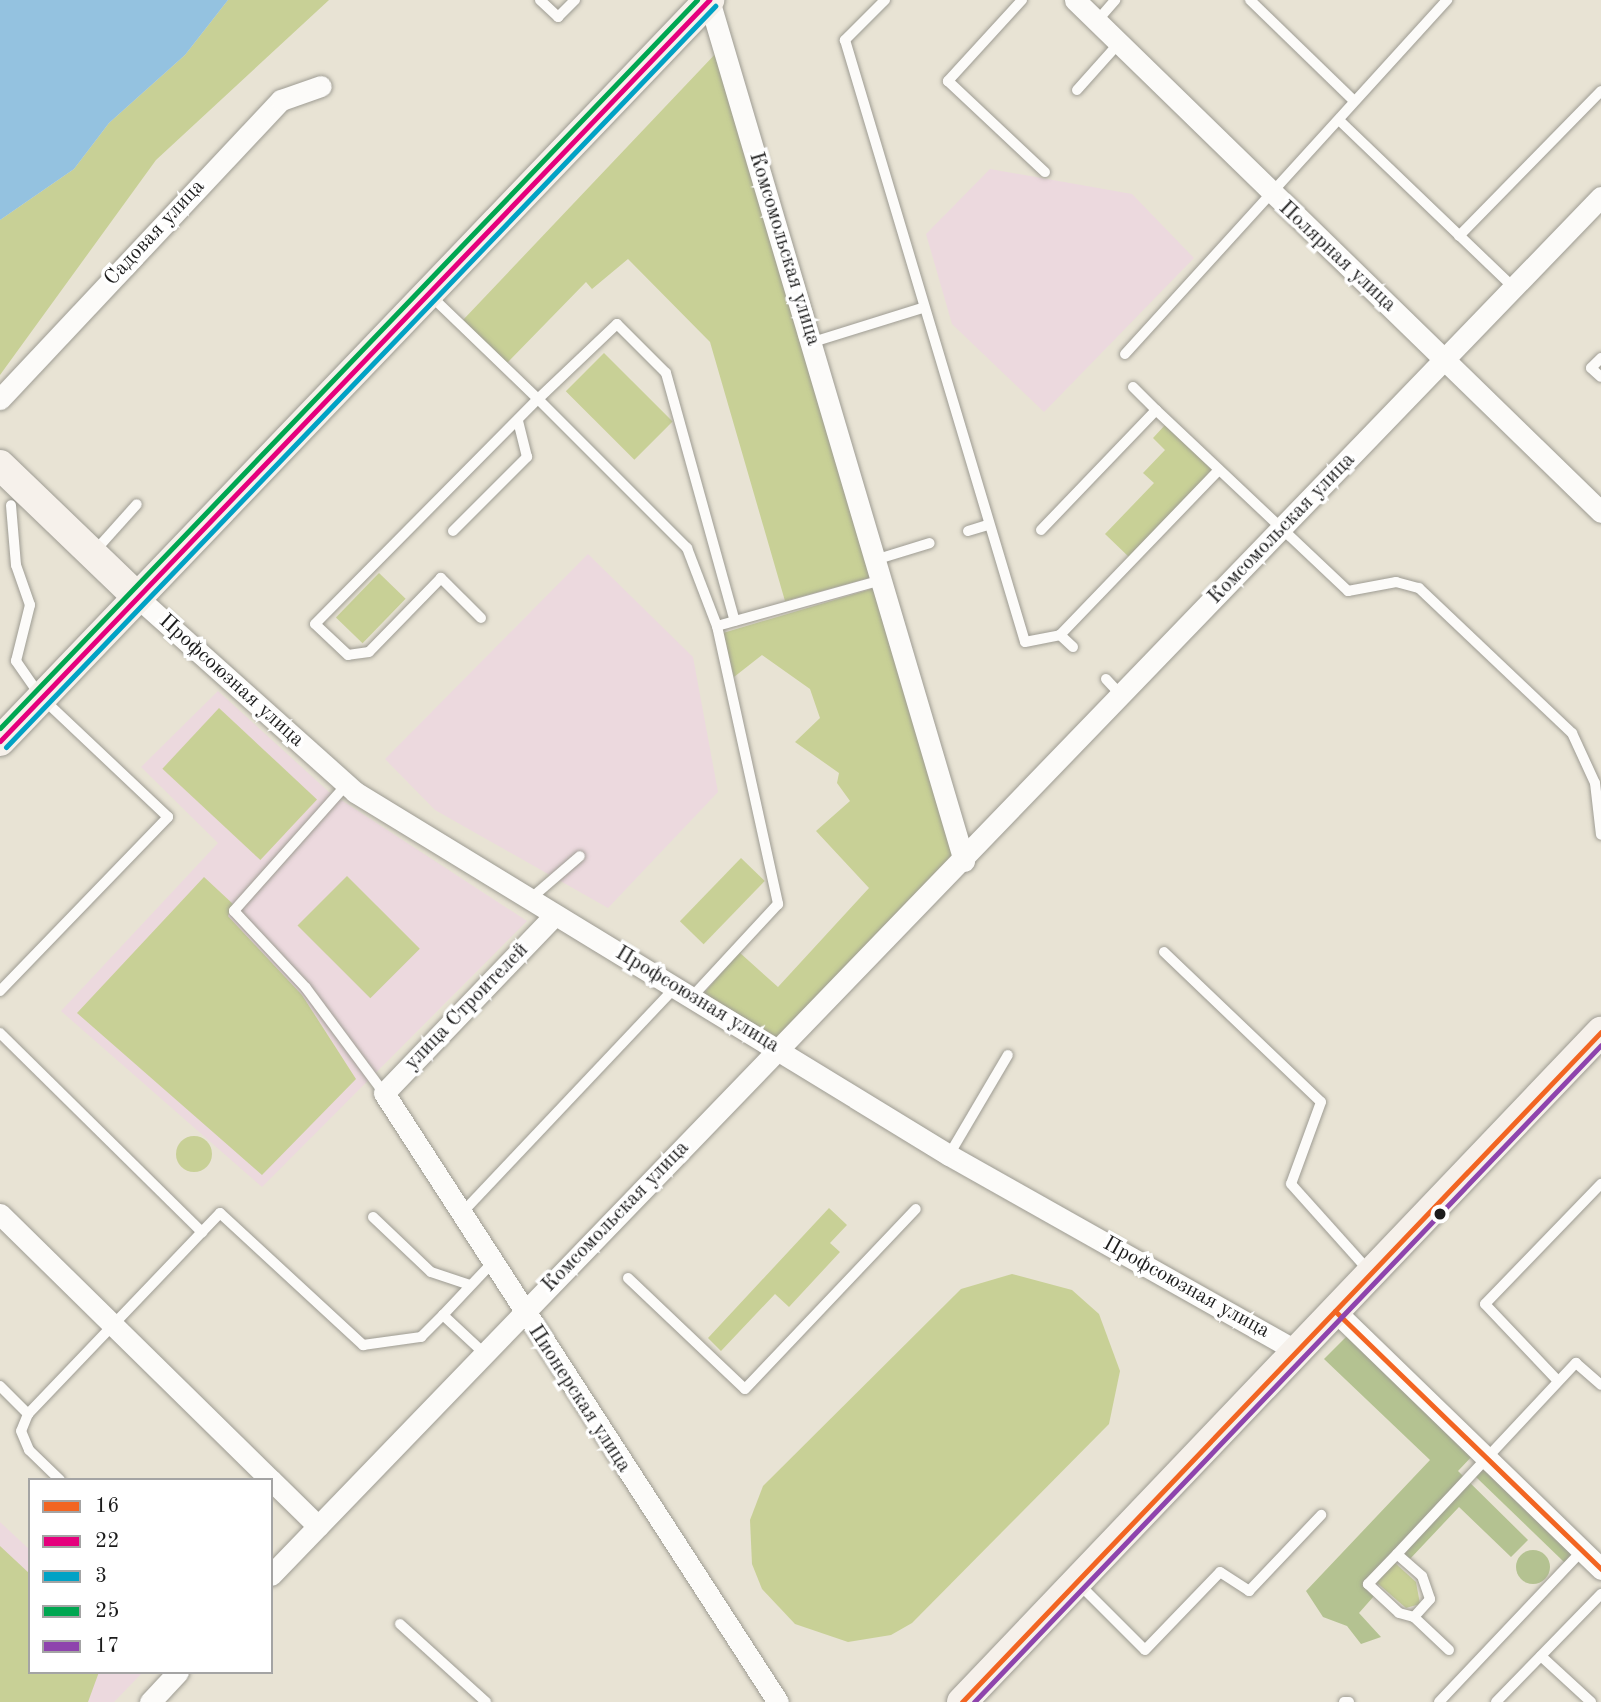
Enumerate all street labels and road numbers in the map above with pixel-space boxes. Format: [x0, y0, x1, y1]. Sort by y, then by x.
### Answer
street label: Комсомольская улица [743, 149, 825, 349]
street label: Садовая улица [99, 175, 211, 291]
street label: Полярная улица [1273, 196, 1401, 318]
street label: Комсомольская улица [1203, 448, 1361, 610]
street label: Профсоюзная улица [153, 609, 309, 753]
street label: улица Строителей [400, 938, 534, 1076]
street label: Профсоюзная улица [610, 941, 784, 1059]
street label: Комсомольская улица [537, 1136, 695, 1298]
street label: Профсоюзная улица [1098, 1232, 1274, 1344]
street label: Пионерская улица [522, 1320, 636, 1478]

